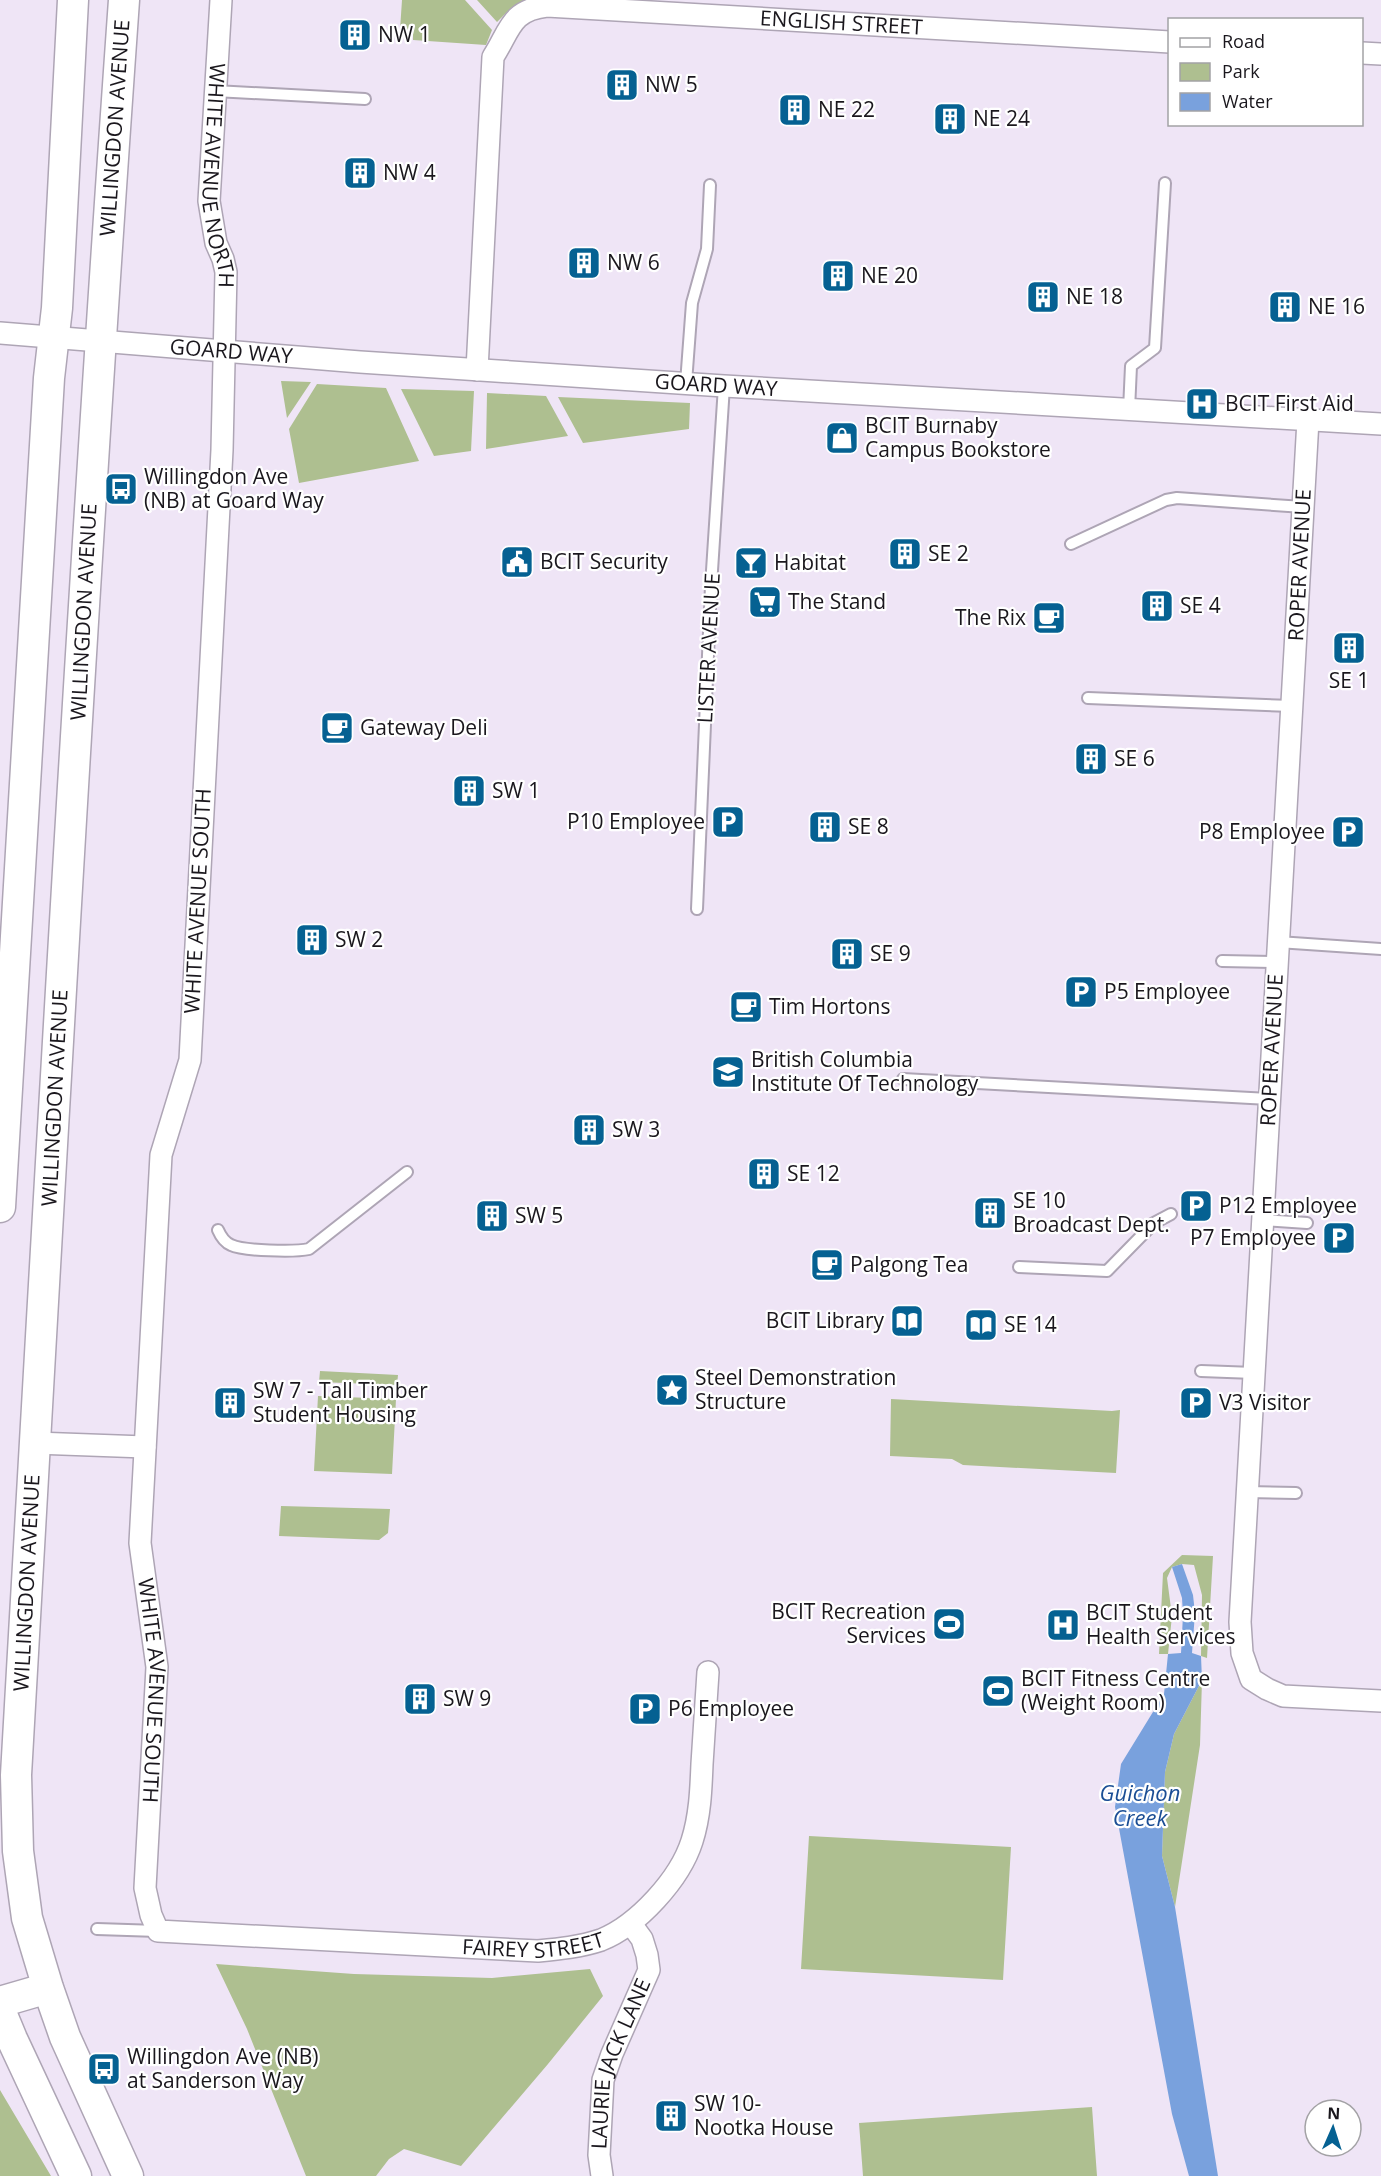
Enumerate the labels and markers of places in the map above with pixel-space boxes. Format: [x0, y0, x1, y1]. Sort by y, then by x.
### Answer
building icon: NW 1 [337, 17, 373, 53]
place label: NW 1 [378, 20, 431, 48]
building icon: NW 5 [604, 67, 640, 103]
place label: NW 5 [645, 70, 698, 98]
building icon: NE 22 [777, 92, 813, 128]
place label: NE 22 [818, 95, 875, 123]
building icon: NE 24 [932, 101, 968, 137]
place label: NE 24 [973, 104, 1030, 132]
building icon: NW 4 [342, 155, 378, 191]
place label: NW 4 [383, 158, 436, 186]
building icon: NW 6 [566, 245, 602, 281]
place label: NW 6 [607, 248, 660, 276]
building icon: NE 20 [820, 258, 856, 294]
place label: NE 20 [861, 261, 918, 289]
building icon: NE 18 [1025, 279, 1061, 315]
place label: NE 18 [1066, 282, 1123, 310]
building icon: NE 16 [1267, 289, 1303, 325]
place label: NE 16 [1308, 292, 1365, 320]
hospital icon: BCIT First Aid [1184, 386, 1220, 422]
place label: BCIT First Aid [1225, 389, 1354, 417]
place label: BCIT Burnaby Campus Bookstore [865, 411, 1051, 463]
shop icon: BCIT Burnaby Campus Bookstore [824, 420, 860, 456]
place label: Willingdon Ave (NB) at Goard Way [144, 462, 324, 514]
bus stop icon: Willingdon Ave (NB) at Goard Way [103, 471, 139, 507]
building icon: SE 2 [887, 536, 923, 572]
place label: SE 2 [928, 539, 969, 567]
public building icon: BCIT Security [499, 544, 535, 580]
bar icon: Habitat [733, 545, 769, 581]
place label: BCIT Security [540, 547, 668, 575]
place label: Habitat [774, 548, 846, 576]
supermarket icon: The Stand [747, 584, 783, 620]
place label: The Stand [788, 587, 886, 615]
building icon: SE 4 [1139, 588, 1175, 624]
place label: SE 4 [1180, 591, 1221, 619]
cafe icon: The Rix [1031, 600, 1067, 636]
place label: The Rix [955, 603, 1026, 631]
building icon: SE 1 [1331, 630, 1367, 666]
place label: SE 1 [1329, 666, 1369, 694]
cafe icon: Gateway Deli [319, 710, 355, 746]
place label: Gateway Deli [360, 713, 488, 741]
building icon: SE 6 [1073, 741, 1109, 777]
place label: SE 6 [1114, 744, 1155, 772]
building icon: SW 1 [451, 773, 487, 809]
place label: SW 1 [492, 776, 540, 804]
parking icon: P10 Employee [710, 804, 746, 840]
place label: P10 Employee [567, 807, 705, 835]
building icon: SE 8 [807, 809, 843, 845]
place label: SE 8 [848, 812, 889, 840]
parking icon: P8 Employee [1330, 814, 1366, 850]
place label: P8 Employee [1199, 817, 1325, 845]
building icon: SW 2 [294, 922, 330, 958]
place label: SW 2 [335, 925, 383, 953]
building icon: SE 9 [829, 936, 865, 972]
place label: SE 9 [870, 939, 911, 967]
parking icon: P5 Employee [1063, 974, 1099, 1010]
place label: P5 Employee [1104, 977, 1230, 1005]
cafe icon: Tim Hortons [728, 989, 764, 1025]
place label: Tim Hortons [769, 992, 890, 1020]
place label: British Columbia Institute Of Technology [751, 1045, 979, 1097]
school or university icon: British Columbia Institute Of Technology [710, 1054, 746, 1090]
building icon: SW 3 [571, 1112, 607, 1148]
place label: SW 3 [612, 1115, 660, 1143]
building icon: SE 12 [746, 1156, 782, 1192]
place label: SE 12 [787, 1159, 840, 1187]
place label: SE 10 Broadcast Dept. [1013, 1186, 1170, 1238]
parking icon: P12 Employee [1178, 1188, 1214, 1224]
place label: P12 Employee [1219, 1191, 1357, 1219]
building icon: SE 10 Broadcast Dept. [972, 1195, 1008, 1231]
building icon: SW 5 [474, 1198, 510, 1234]
place label: SW 5 [515, 1201, 563, 1229]
parking icon: P7 Employee [1321, 1220, 1357, 1256]
place label: P7 Employee [1190, 1223, 1316, 1251]
cafe icon: Palgong Tea [809, 1247, 845, 1283]
place label: Palgong Tea [850, 1250, 968, 1278]
library icon: BCIT Library [889, 1303, 925, 1339]
place label: BCIT Library [766, 1306, 884, 1334]
library icon: SE 14 [963, 1307, 999, 1343]
place label: SE 14 [1004, 1310, 1057, 1338]
place label: Steel Demonstration Structure [695, 1363, 896, 1415]
place icon: Steel Demonstration Structure [654, 1372, 690, 1408]
place label: SW 7 - Tall Timber Student Housing [253, 1376, 428, 1428]
building icon: SW 7 - Tall Timber Student Housing [212, 1385, 248, 1421]
parking icon: V3 Visitor [1178, 1385, 1214, 1421]
place label: V3 Visitor [1219, 1388, 1311, 1416]
place label: BCIT Recreation Services [771, 1597, 926, 1649]
place label: BCIT Student Health Services [1086, 1598, 1236, 1650]
sports icon: BCIT Recreation Services [931, 1606, 967, 1642]
hospital icon: BCIT Student Health Services [1045, 1607, 1081, 1643]
place label: BCIT Fitness Centre (Weight Room) [1021, 1664, 1210, 1716]
sports icon: BCIT Fitness Centre (Weight Room) [980, 1673, 1016, 1709]
building icon: SW 9 [402, 1681, 438, 1717]
place label: SW 9 [443, 1684, 491, 1712]
parking icon: P6 Employee [627, 1691, 663, 1727]
place label: P6 Employee [668, 1694, 794, 1722]
place label: Willingdon Ave (NB) at Sanderson Way [127, 2042, 318, 2094]
bus stop icon: Willingdon Ave (NB) at Sanderson Way [86, 2051, 122, 2087]
place label: SW 10- Nootka House [694, 2089, 834, 2141]
building icon: SW 10- Nootka House [653, 2098, 689, 2134]

